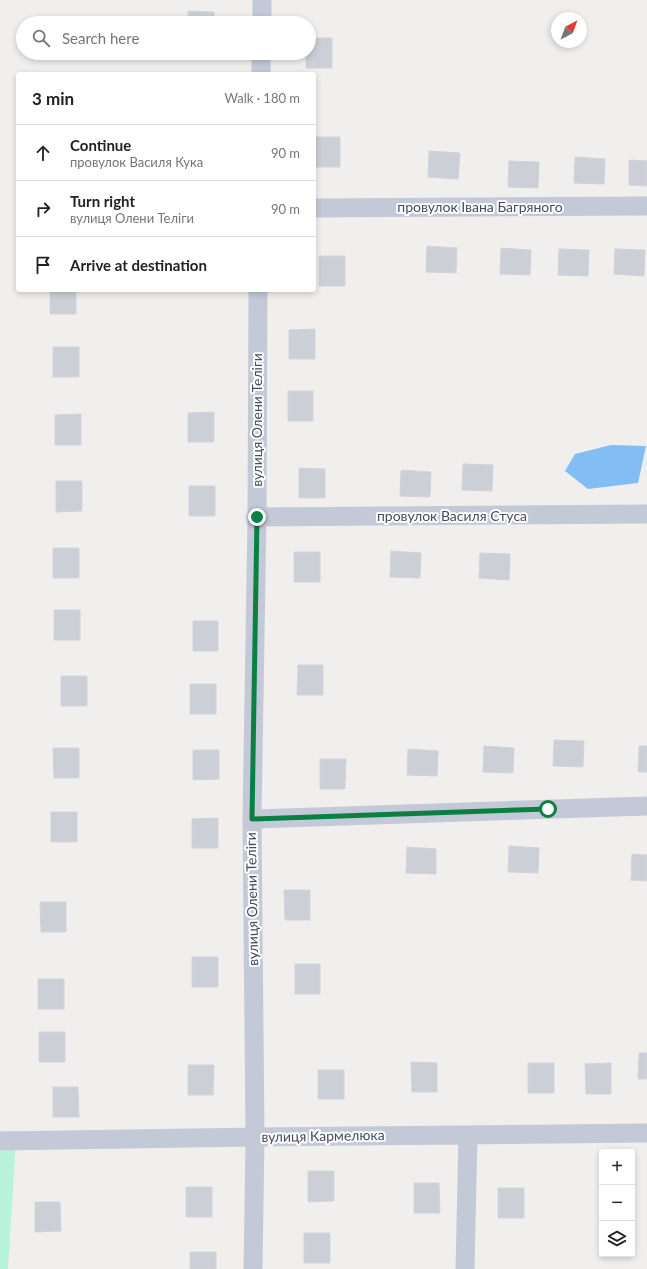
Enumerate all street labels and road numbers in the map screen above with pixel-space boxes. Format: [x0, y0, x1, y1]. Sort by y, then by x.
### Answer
street label: провулок Івана Багряного [397, 198, 563, 215]
street label: вулиця Олени Теліги [248, 353, 265, 487]
street label: провулок Василя Стуса [377, 507, 527, 524]
street label: вулиця Олени Теліги [242, 832, 261, 966]
street label: вулиця Кармелюка [261, 1126, 385, 1145]

